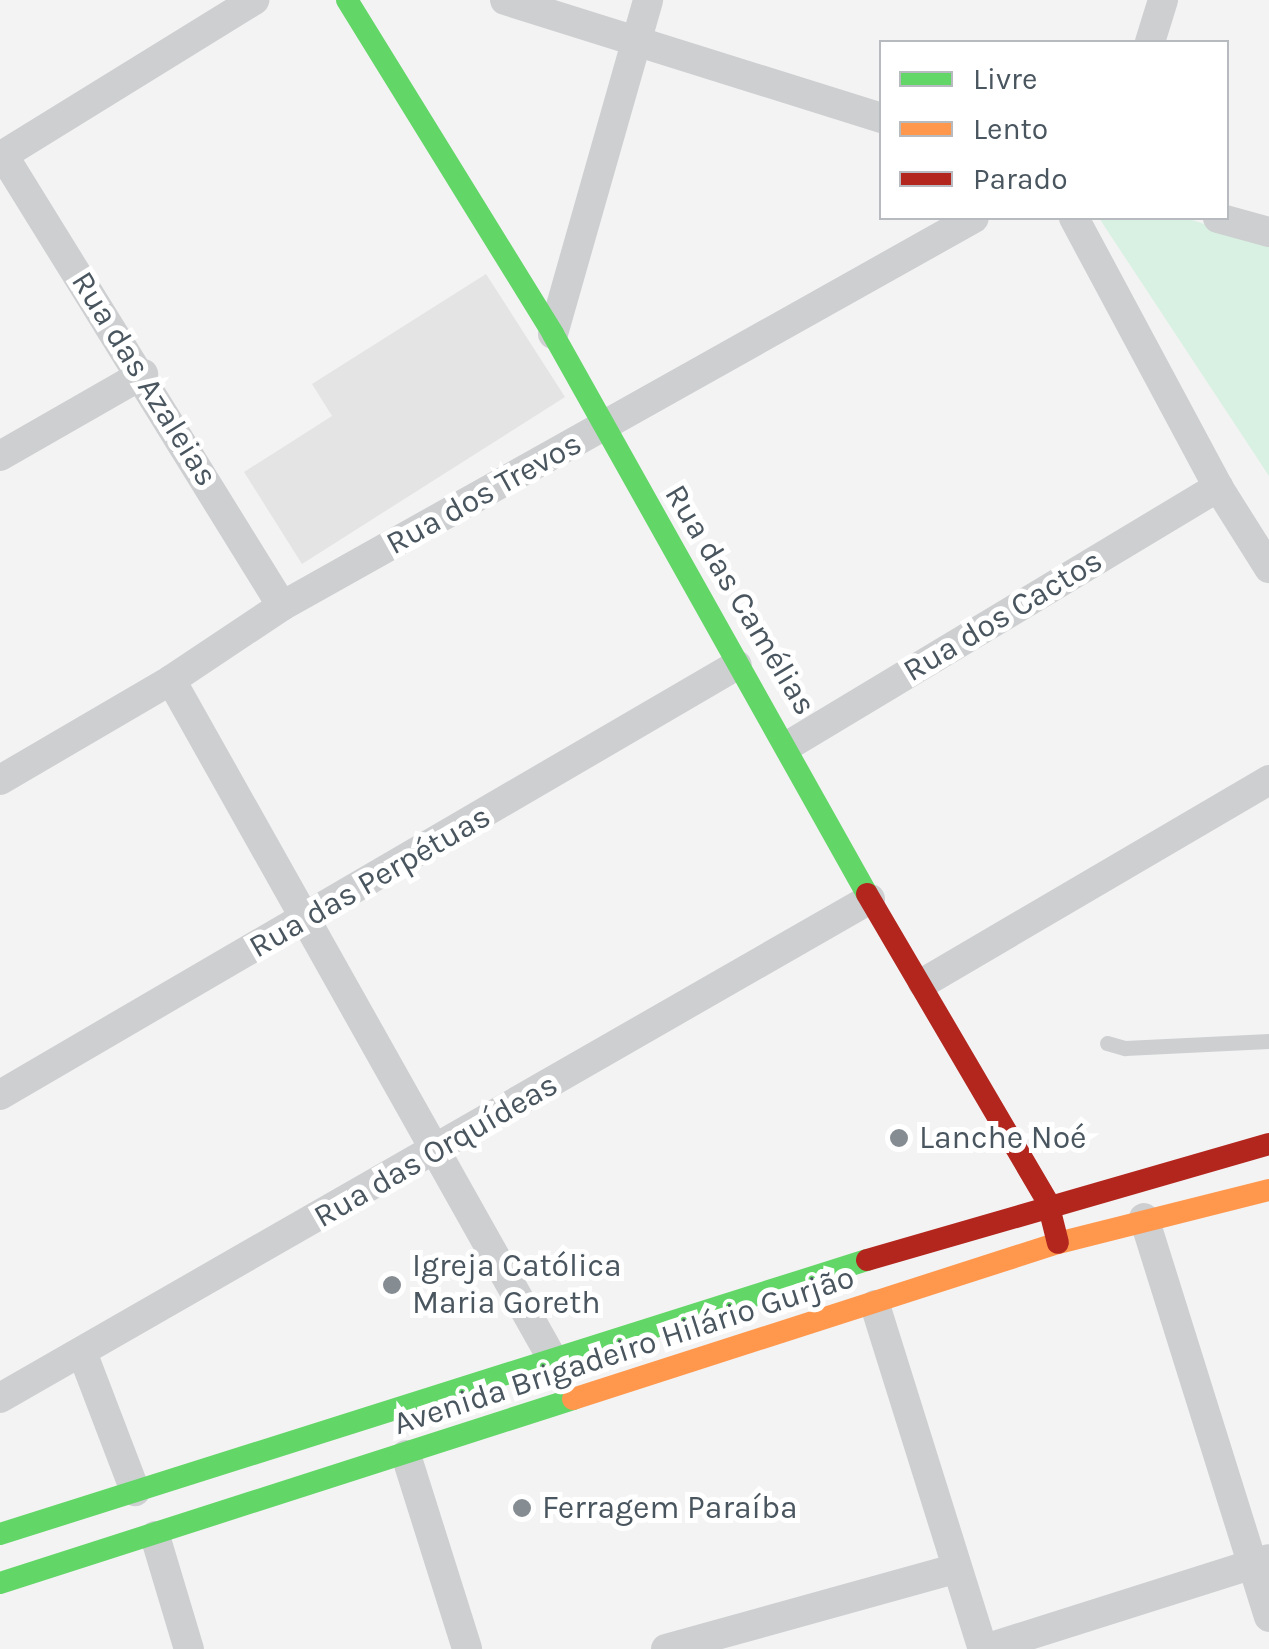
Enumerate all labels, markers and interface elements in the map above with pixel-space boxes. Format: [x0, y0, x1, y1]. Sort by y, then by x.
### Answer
legend [879, 40, 1229, 220]
text: Livre [973, 61, 1037, 97]
text: Lento [973, 111, 1048, 147]
text: Parado [973, 161, 1068, 197]
street label: Rua das Azaleias [63, 265, 225, 493]
street label: Rua dos Trevos [380, 425, 588, 563]
street label: Rua das Camélias [656, 478, 824, 722]
street label: Rua dos Cactos [897, 542, 1109, 690]
street label: Rua das Perpétuas [243, 797, 497, 967]
street label: Rua das Orquídeas [307, 1066, 565, 1236]
place label: Lanche Noé [919, 1119, 1087, 1157]
marker: Lanche Noé [888, 1127, 910, 1149]
place label: Igreja Católica Maria Goreth [412, 1248, 622, 1323]
street label: Avenida Brigadeiro Hilário Gurjão [389, 1258, 859, 1444]
marker: Igreja Católica Maria Goreth [381, 1274, 403, 1296]
place label: Ferragem Paraíba [542, 1489, 798, 1527]
marker: Ferragem Paraíba [511, 1497, 533, 1519]

